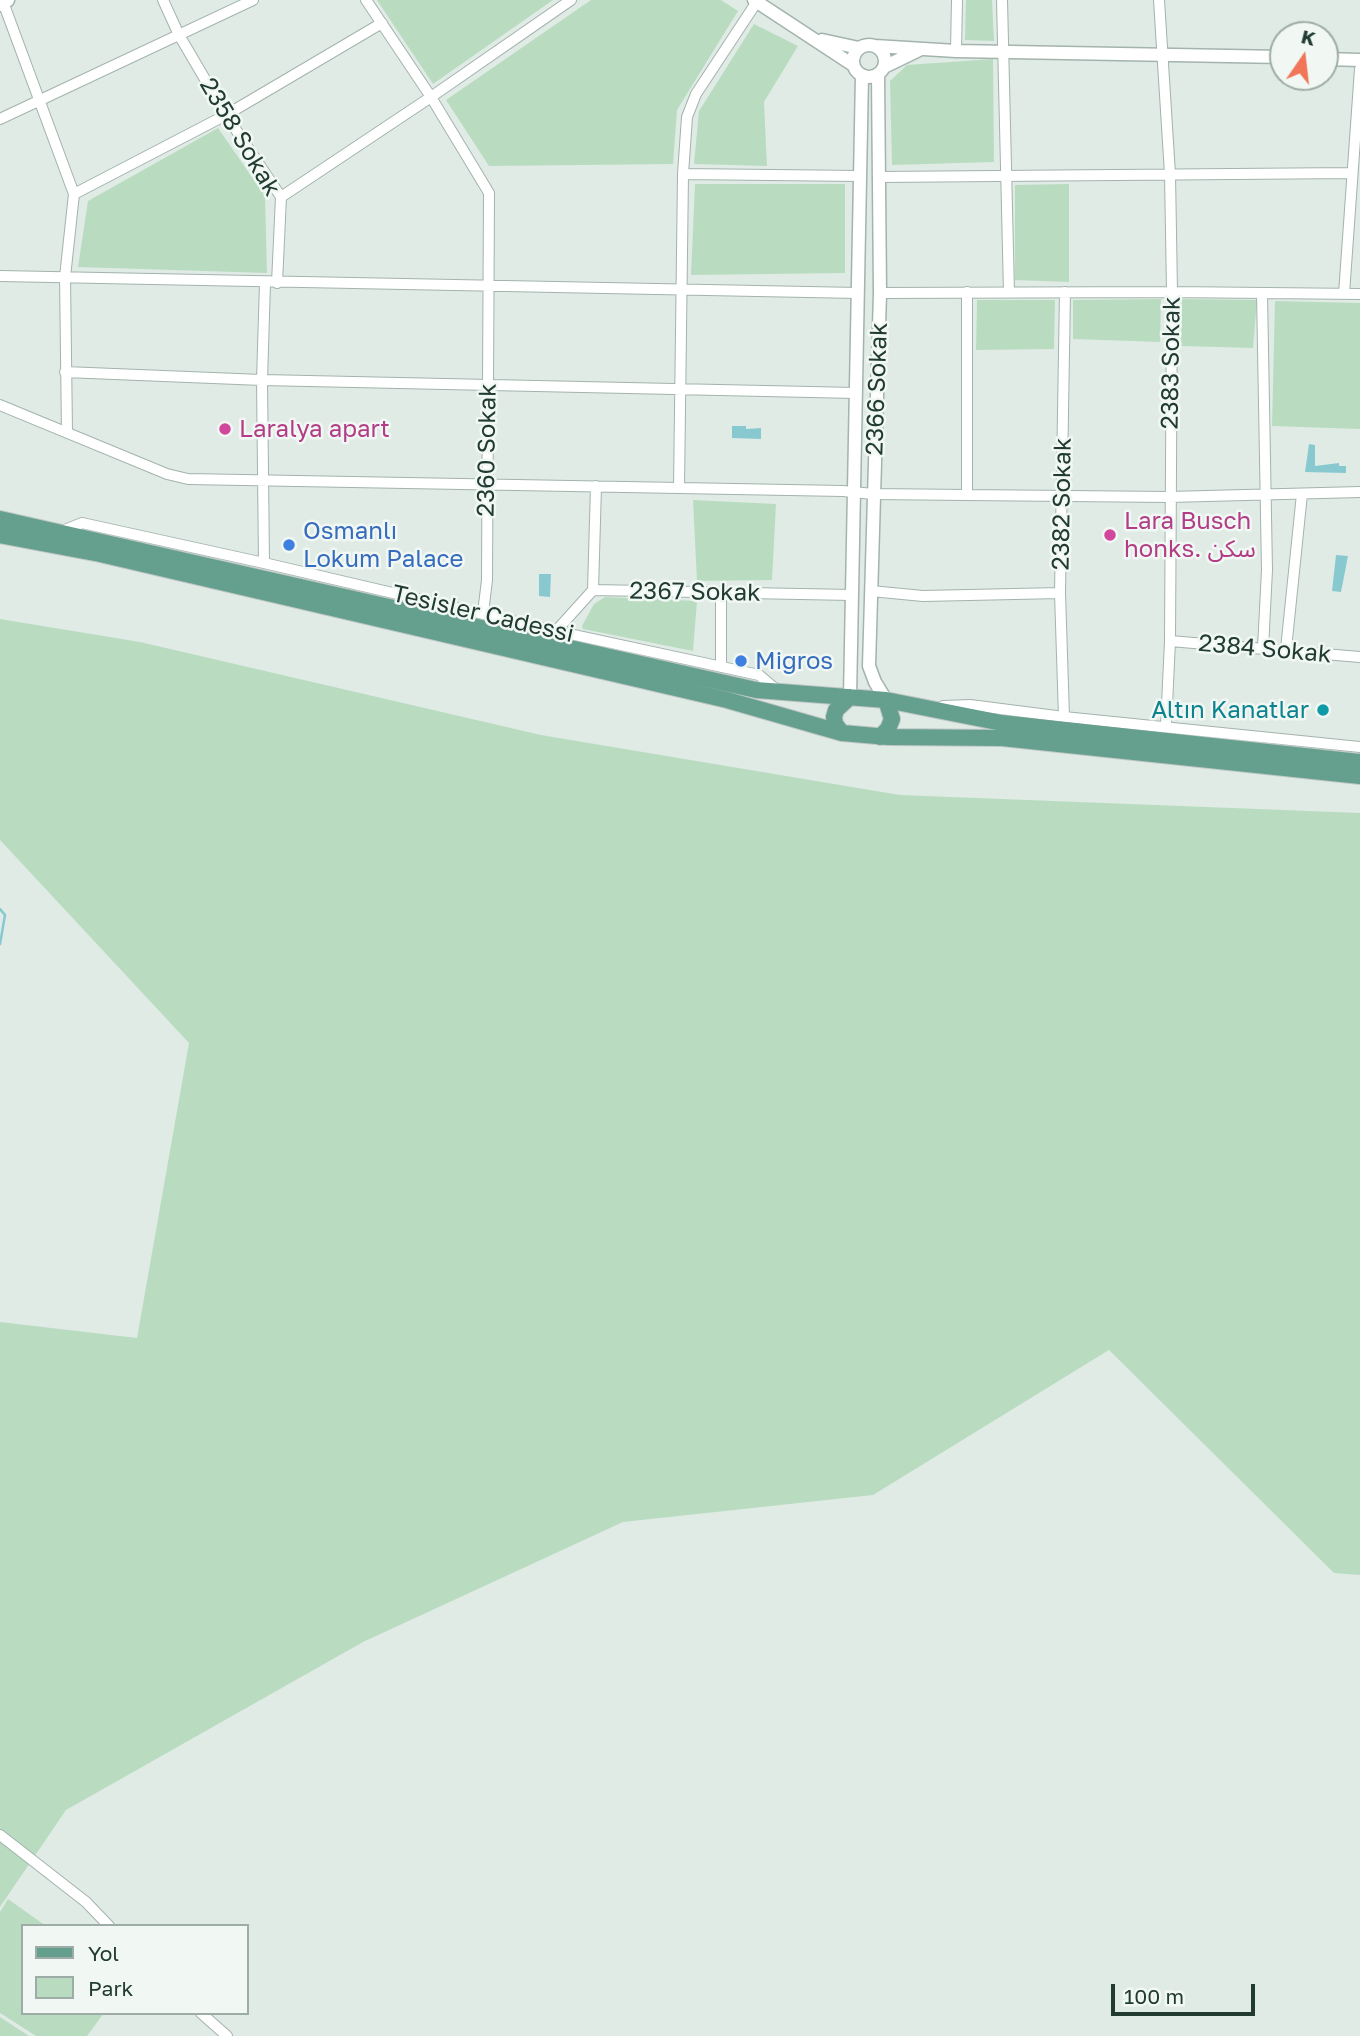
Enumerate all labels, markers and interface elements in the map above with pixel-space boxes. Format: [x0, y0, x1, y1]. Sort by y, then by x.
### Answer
north arrow [1269, 21, 1339, 91]
text: K [1299, 24, 1318, 50]
street label: 2358 Sokak [193, 73, 287, 201]
street label: 2383 Sokak [1155, 296, 1187, 430]
street label: 2366 Sokak [860, 322, 894, 456]
street label: 2360 Sokak [471, 383, 503, 517]
place label: Laralya apart [239, 415, 390, 443]
marker: Laralya apart [217, 421, 233, 437]
street label: 2382 Sokak [1046, 437, 1078, 571]
place label: Lara Busch honks. سكن [1124, 507, 1256, 563]
place label: Osmanlı Lokum Palace [303, 517, 463, 573]
marker: Lara Busch honks. سكن [1102, 527, 1118, 543]
marker: Osmanlı Lokum Palace [281, 537, 297, 553]
street label: 2367 Sokak [629, 576, 761, 608]
street label: Tesisler Cadessi [389, 579, 577, 649]
street label: 2384 Sokak [1197, 629, 1333, 669]
place label: Migros [755, 647, 833, 675]
marker: Migros [733, 653, 749, 669]
place label: Altın Kanatlar [1151, 696, 1309, 724]
marker: Altın Kanatlar [1315, 702, 1331, 718]
legend [21, 1924, 248, 2015]
text: Yol [88, 1940, 119, 1966]
scale bar [1115, 1969, 1258, 2013]
text: Park [88, 1975, 133, 2001]
text: 100 m [1124, 1983, 1184, 2009]

